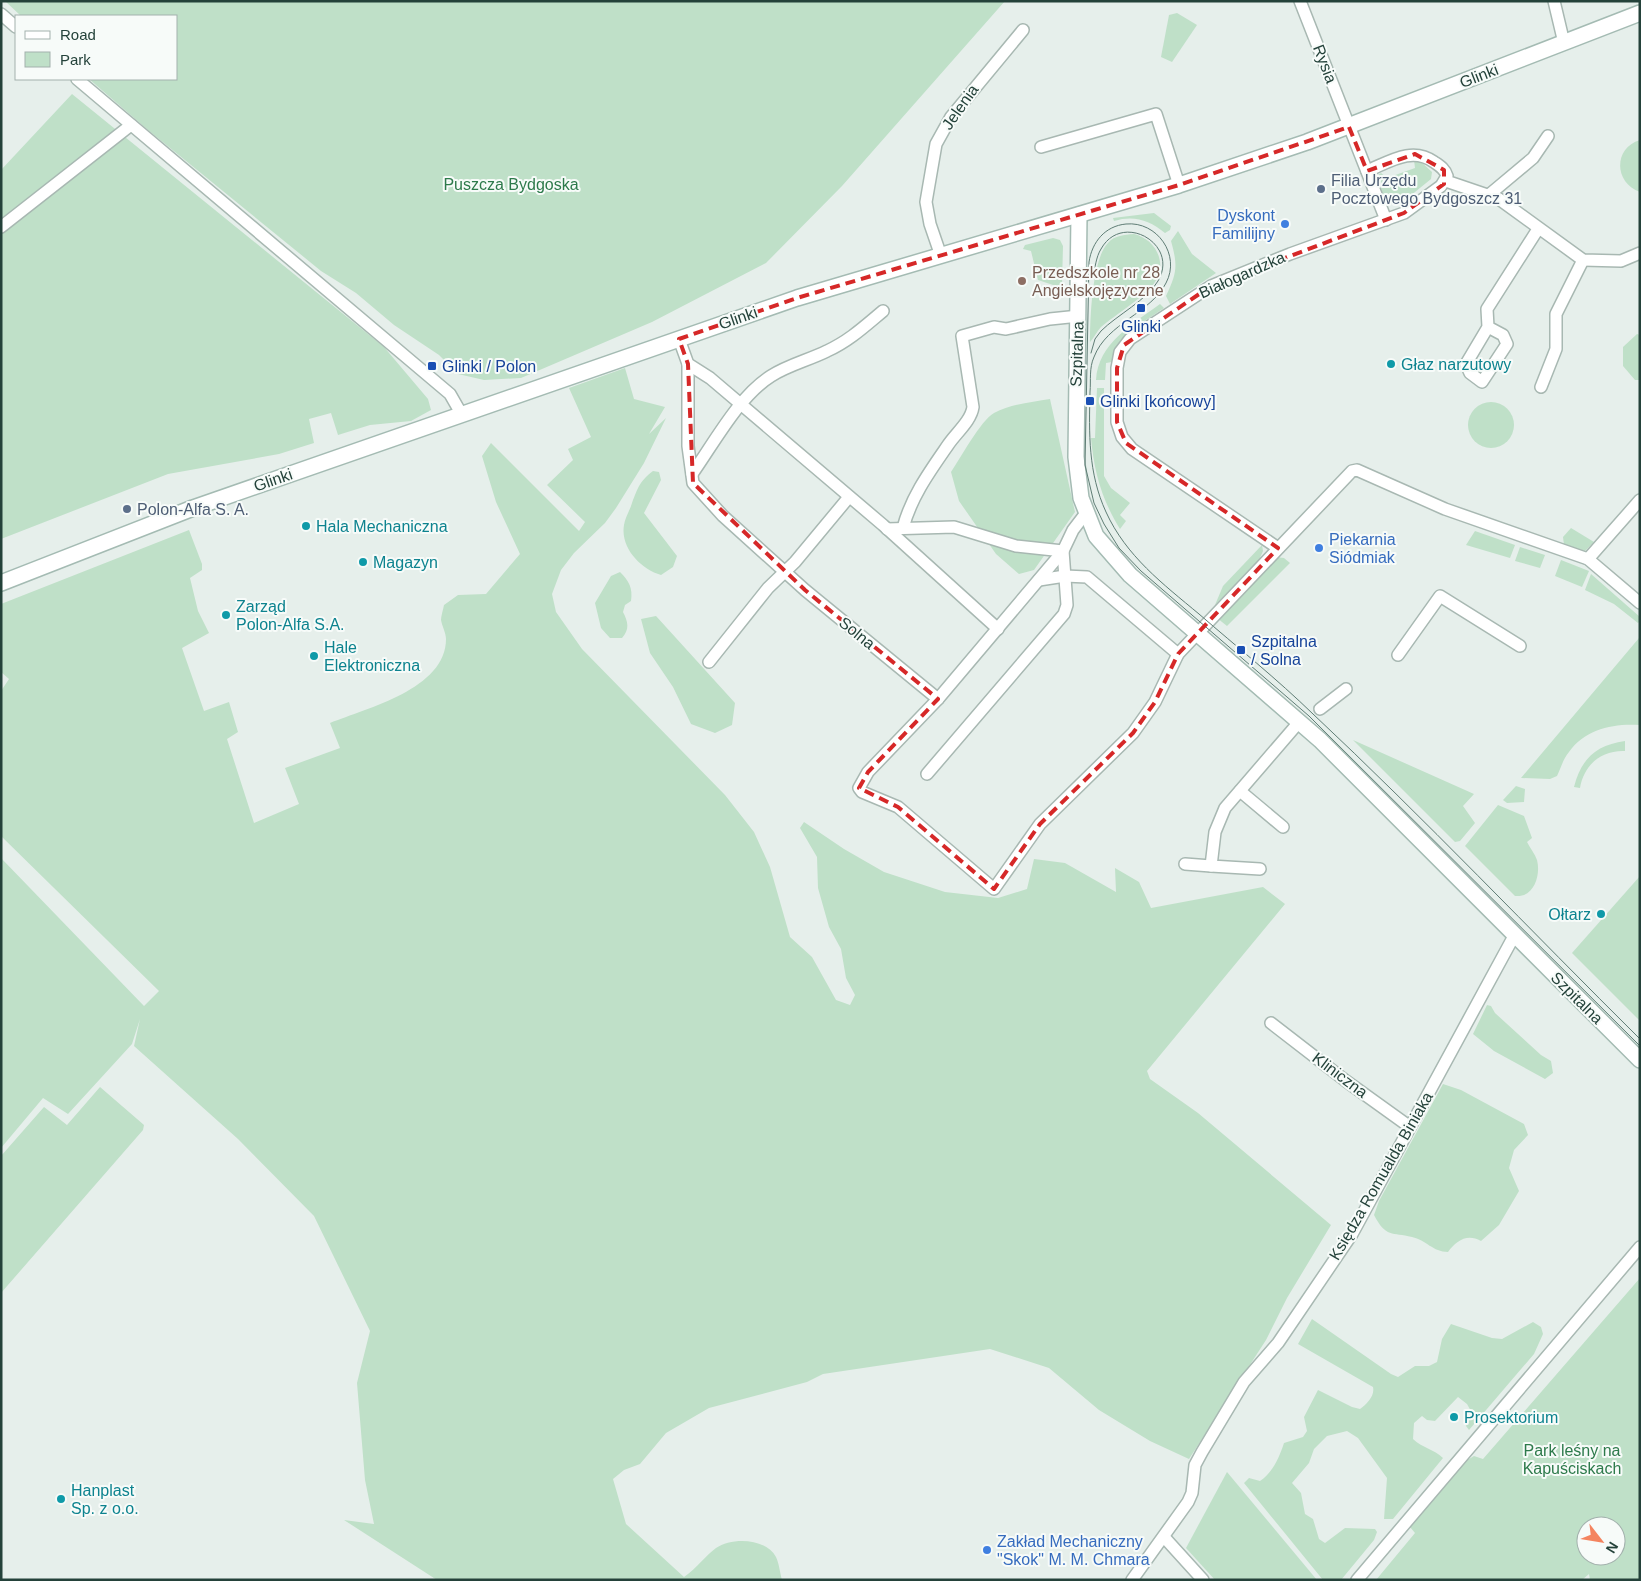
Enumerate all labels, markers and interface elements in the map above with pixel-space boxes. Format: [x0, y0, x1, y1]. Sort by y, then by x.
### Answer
legend [15, 15, 178, 80]
text: Road [60, 26, 96, 43]
street label: Rysia [1310, 42, 1340, 86]
text: Park [60, 51, 91, 68]
street label: Glinki [1457, 61, 1501, 91]
street label: Jelenia [938, 81, 982, 133]
place label: Filia Urzędu Pocztowego Bydgoszcz 31 [1331, 172, 1522, 207]
park label: Puszcza Bydgoska [443, 176, 579, 193]
marker: Filia Urzędu Pocztowego Bydgoszcz 31 [1315, 183, 1327, 195]
place label: Dyskont Familijny [1212, 207, 1276, 242]
marker: Dyskont Familijny [1279, 218, 1291, 230]
street label: Białogardzka [1196, 248, 1288, 302]
place label: Przedszkole nr 28 Angielskojęzyczne [1032, 264, 1164, 299]
marker: Przedszkole nr 28 Angielskojęzyczne [1016, 275, 1028, 287]
marker: Glinki [1135, 302, 1147, 314]
street label: Glinki [716, 303, 760, 333]
place label: Glinki [1121, 318, 1161, 335]
street label: Szpitalna [1067, 321, 1087, 387]
place label: Głaz narzutowy [1401, 356, 1511, 373]
place label: Glinki / Polon [442, 358, 536, 375]
marker: Głaz narzutowy [1385, 358, 1397, 370]
marker: Glinki / Polon [426, 360, 438, 372]
place label: Glinki [końcowy] [1100, 393, 1216, 410]
marker: Glinki [końcowy] [1084, 395, 1096, 407]
street label: Glinki [251, 465, 295, 495]
place label: Polon-Alfa S. A. [137, 501, 249, 518]
marker: Polon-Alfa S. A. [121, 503, 133, 515]
place label: Hala Mechaniczna [316, 518, 448, 535]
marker: Hala Mechaniczna [300, 520, 312, 532]
place label: Piekarnia Siódmiak [1329, 531, 1396, 566]
marker: Piekarnia Siódmiak [1313, 542, 1325, 554]
place label: Magazyn [373, 554, 438, 571]
marker: Magazyn [357, 556, 369, 568]
place label: Zarząd Polon-Alfa S.A. [236, 598, 345, 633]
marker: Zarząd Polon-Alfa S.A. [220, 609, 232, 621]
street label: Solna [836, 614, 878, 653]
place label: Szpitalna / Solna [1251, 633, 1317, 668]
place label: Hale Elektroniczna [324, 639, 420, 674]
marker: Szpitalna / Solna [1235, 644, 1247, 656]
marker: Hale Elektroniczna [308, 650, 320, 662]
place label: Ołtarz [1548, 906, 1591, 923]
marker: Ołtarz [1595, 908, 1607, 920]
street label: Szpitalna [1548, 969, 1606, 1027]
street label: Kliniczna [1309, 1049, 1371, 1101]
street label: Księdza Romualda Biniaka [1326, 1089, 1436, 1263]
place label: Prosektorium [1464, 1409, 1558, 1426]
marker: Prosektorium [1448, 1411, 1460, 1423]
park label: Park leśny na Kapuściskach [1523, 1442, 1621, 1477]
place label: Hanplast Sp. z o.o. [71, 1482, 139, 1517]
marker: Hanplast Sp. z o.o. [55, 1493, 67, 1505]
north arrow [1576, 1516, 1626, 1566]
place label: Zakład Mechaniczny "Skok" M. M. Chmara [997, 1533, 1150, 1568]
text: N [1603, 1539, 1622, 1556]
marker: Zakład Mechaniczny "Skok" M. M. Chmara [981, 1544, 993, 1556]

